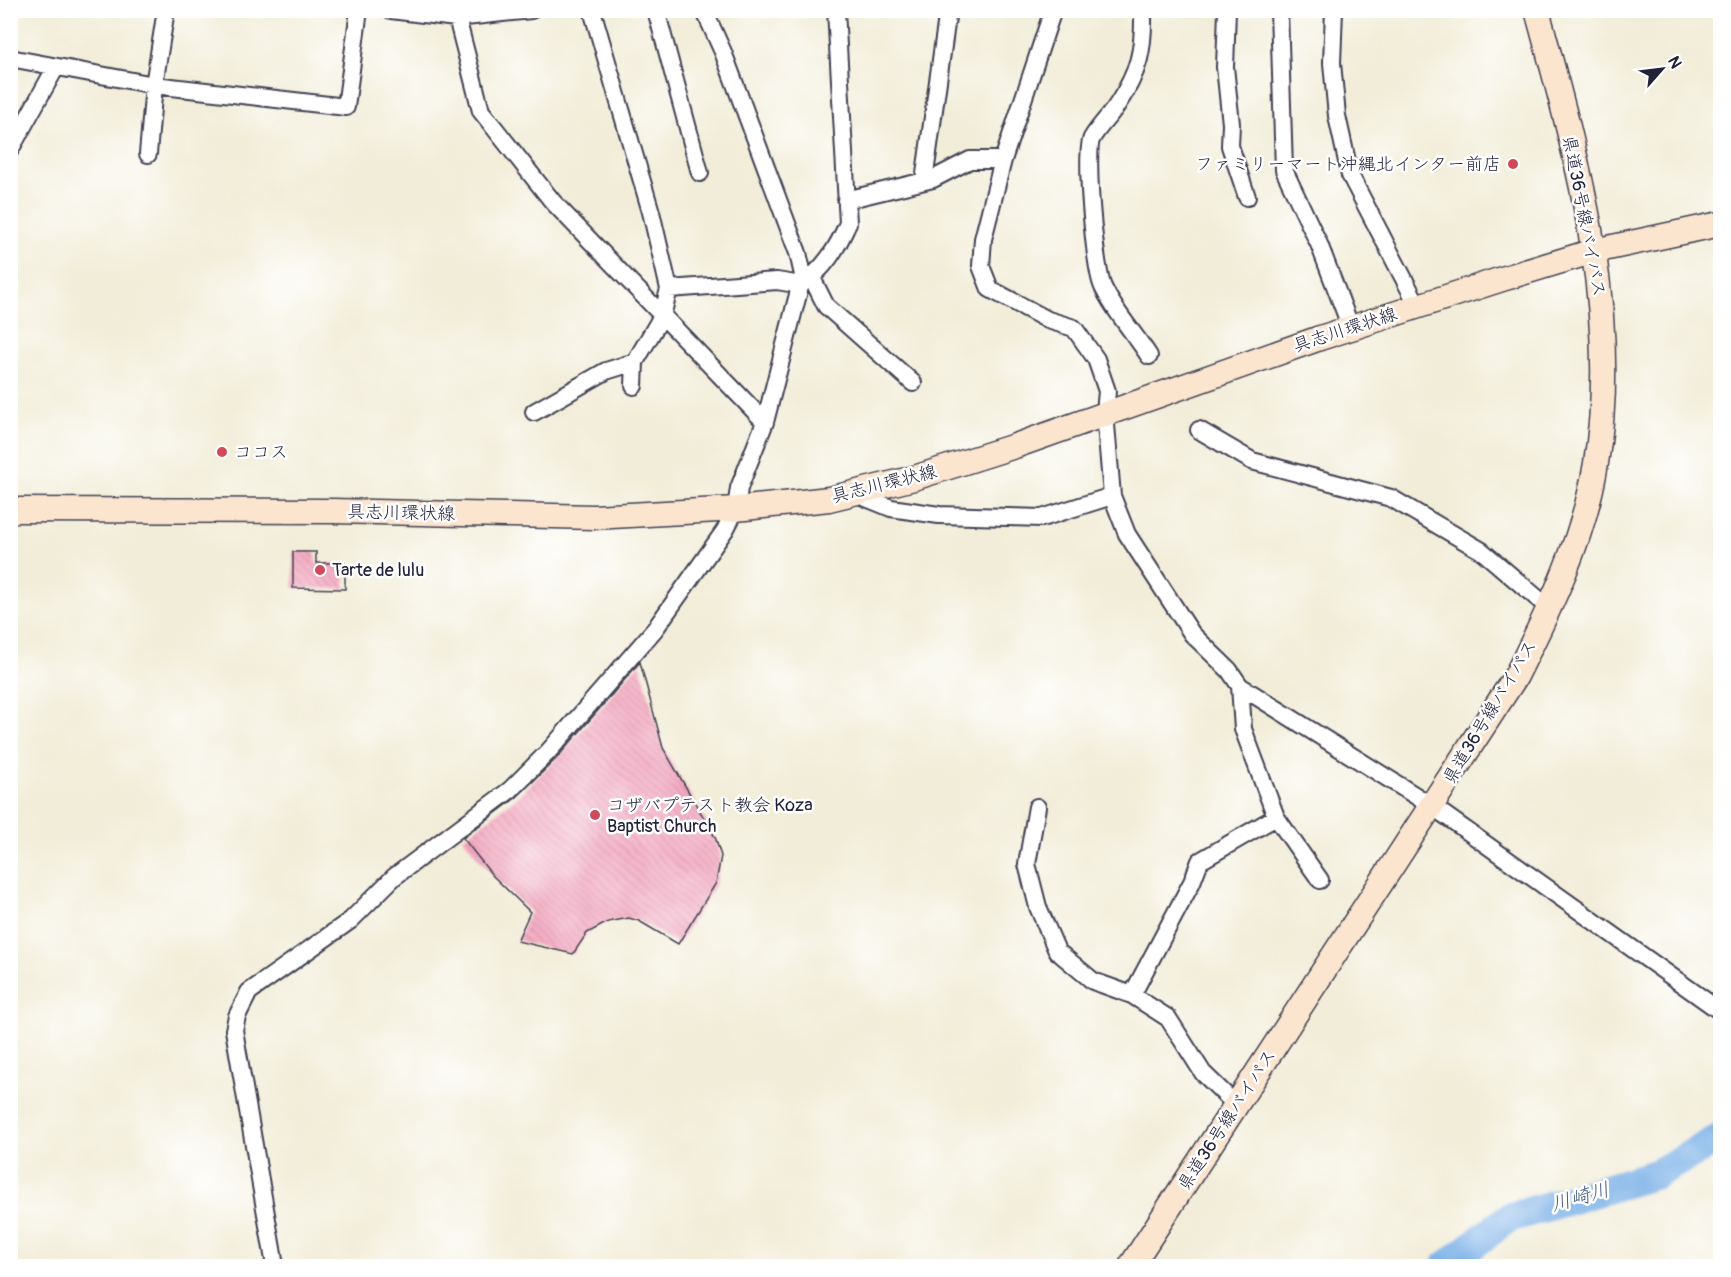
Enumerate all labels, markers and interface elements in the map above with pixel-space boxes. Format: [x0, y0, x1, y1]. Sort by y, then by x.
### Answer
north arrow [1632, 39, 1692, 99]
text: N [1663, 53, 1686, 72]
street label: 県道36号線バイパス [1557, 133, 1611, 299]
place label: ファミリーマート沖縄北インター前店 [1195, 153, 1501, 176]
marker: ファミリーマート沖縄北インター前店 [1506, 157, 1520, 171]
street label: 具志川環状線 [1290, 302, 1400, 358]
place label: ココス [234, 441, 288, 464]
marker: ココス [215, 445, 229, 459]
street label: 具志川環状線 [829, 460, 939, 508]
street label: 具志川環状線 [347, 501, 455, 525]
place label: Tarte de lulu [332, 559, 424, 582]
marker: Tarte de lulu [313, 563, 327, 577]
street label: 県道36号線バイパス [1438, 636, 1542, 788]
place label: コザバプテスト教会 Koza Baptist Church [607, 794, 813, 838]
marker: コザバプテスト教会 Koza Baptist Church [588, 808, 602, 822]
street label: 県道36号線バイパス [1173, 1045, 1281, 1195]
water label: 川崎川 [1548, 1177, 1612, 1217]

